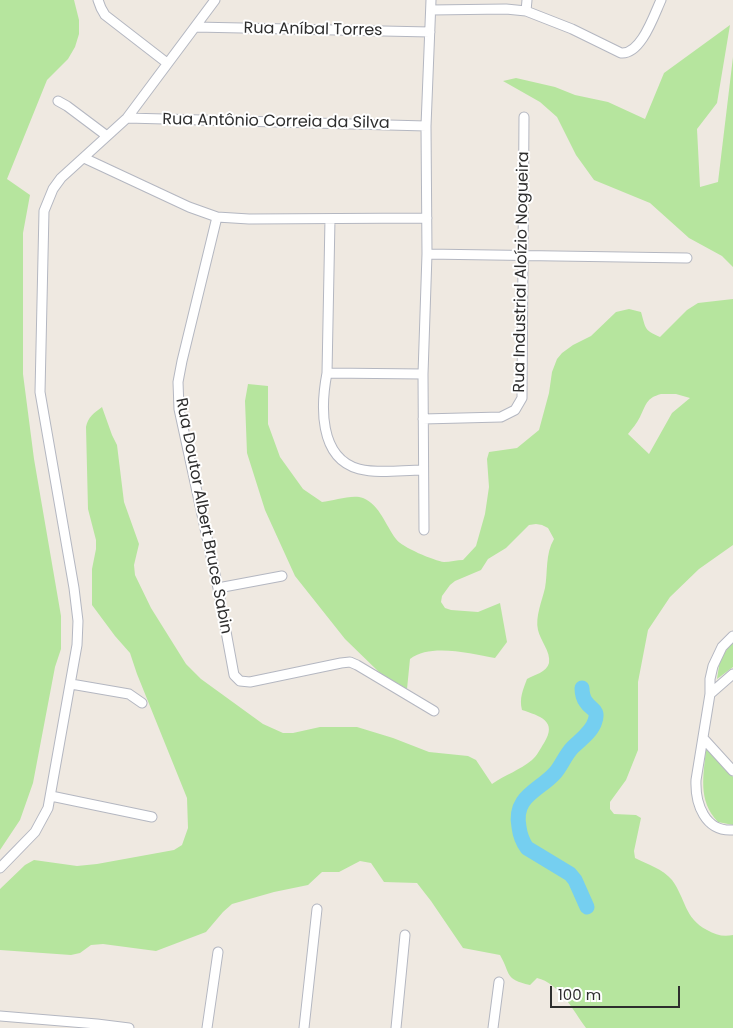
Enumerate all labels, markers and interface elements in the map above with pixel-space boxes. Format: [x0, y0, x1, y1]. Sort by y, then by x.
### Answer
street label: Rua Aníbal Torres [243, 19, 383, 41]
street label: Rua Antônio Correia da Silva [162, 110, 390, 134]
street label: Rua Industrial Aloízio Nogueira [510, 151, 534, 393]
street label: Rua Doutor Albert Bruce Sabin [171, 396, 235, 636]
scale bar [553, 976, 683, 1008]
text: 100 m [558, 984, 601, 1005]

